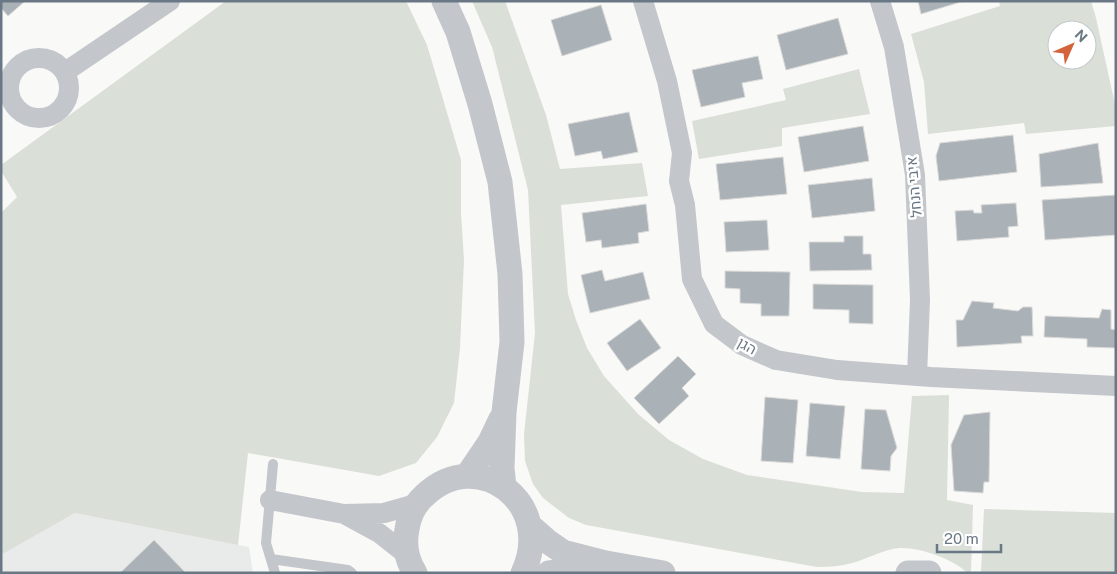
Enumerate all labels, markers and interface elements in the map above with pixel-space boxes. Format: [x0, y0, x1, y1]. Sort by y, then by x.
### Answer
north arrow [1047, 20, 1097, 70]
text: N [1072, 26, 1091, 45]
street label: איבי הנחל [902, 156, 925, 218]
street label: הגן [735, 334, 760, 358]
scale bar [937, 522, 1001, 554]
text: 20 m [944, 530, 979, 547]

